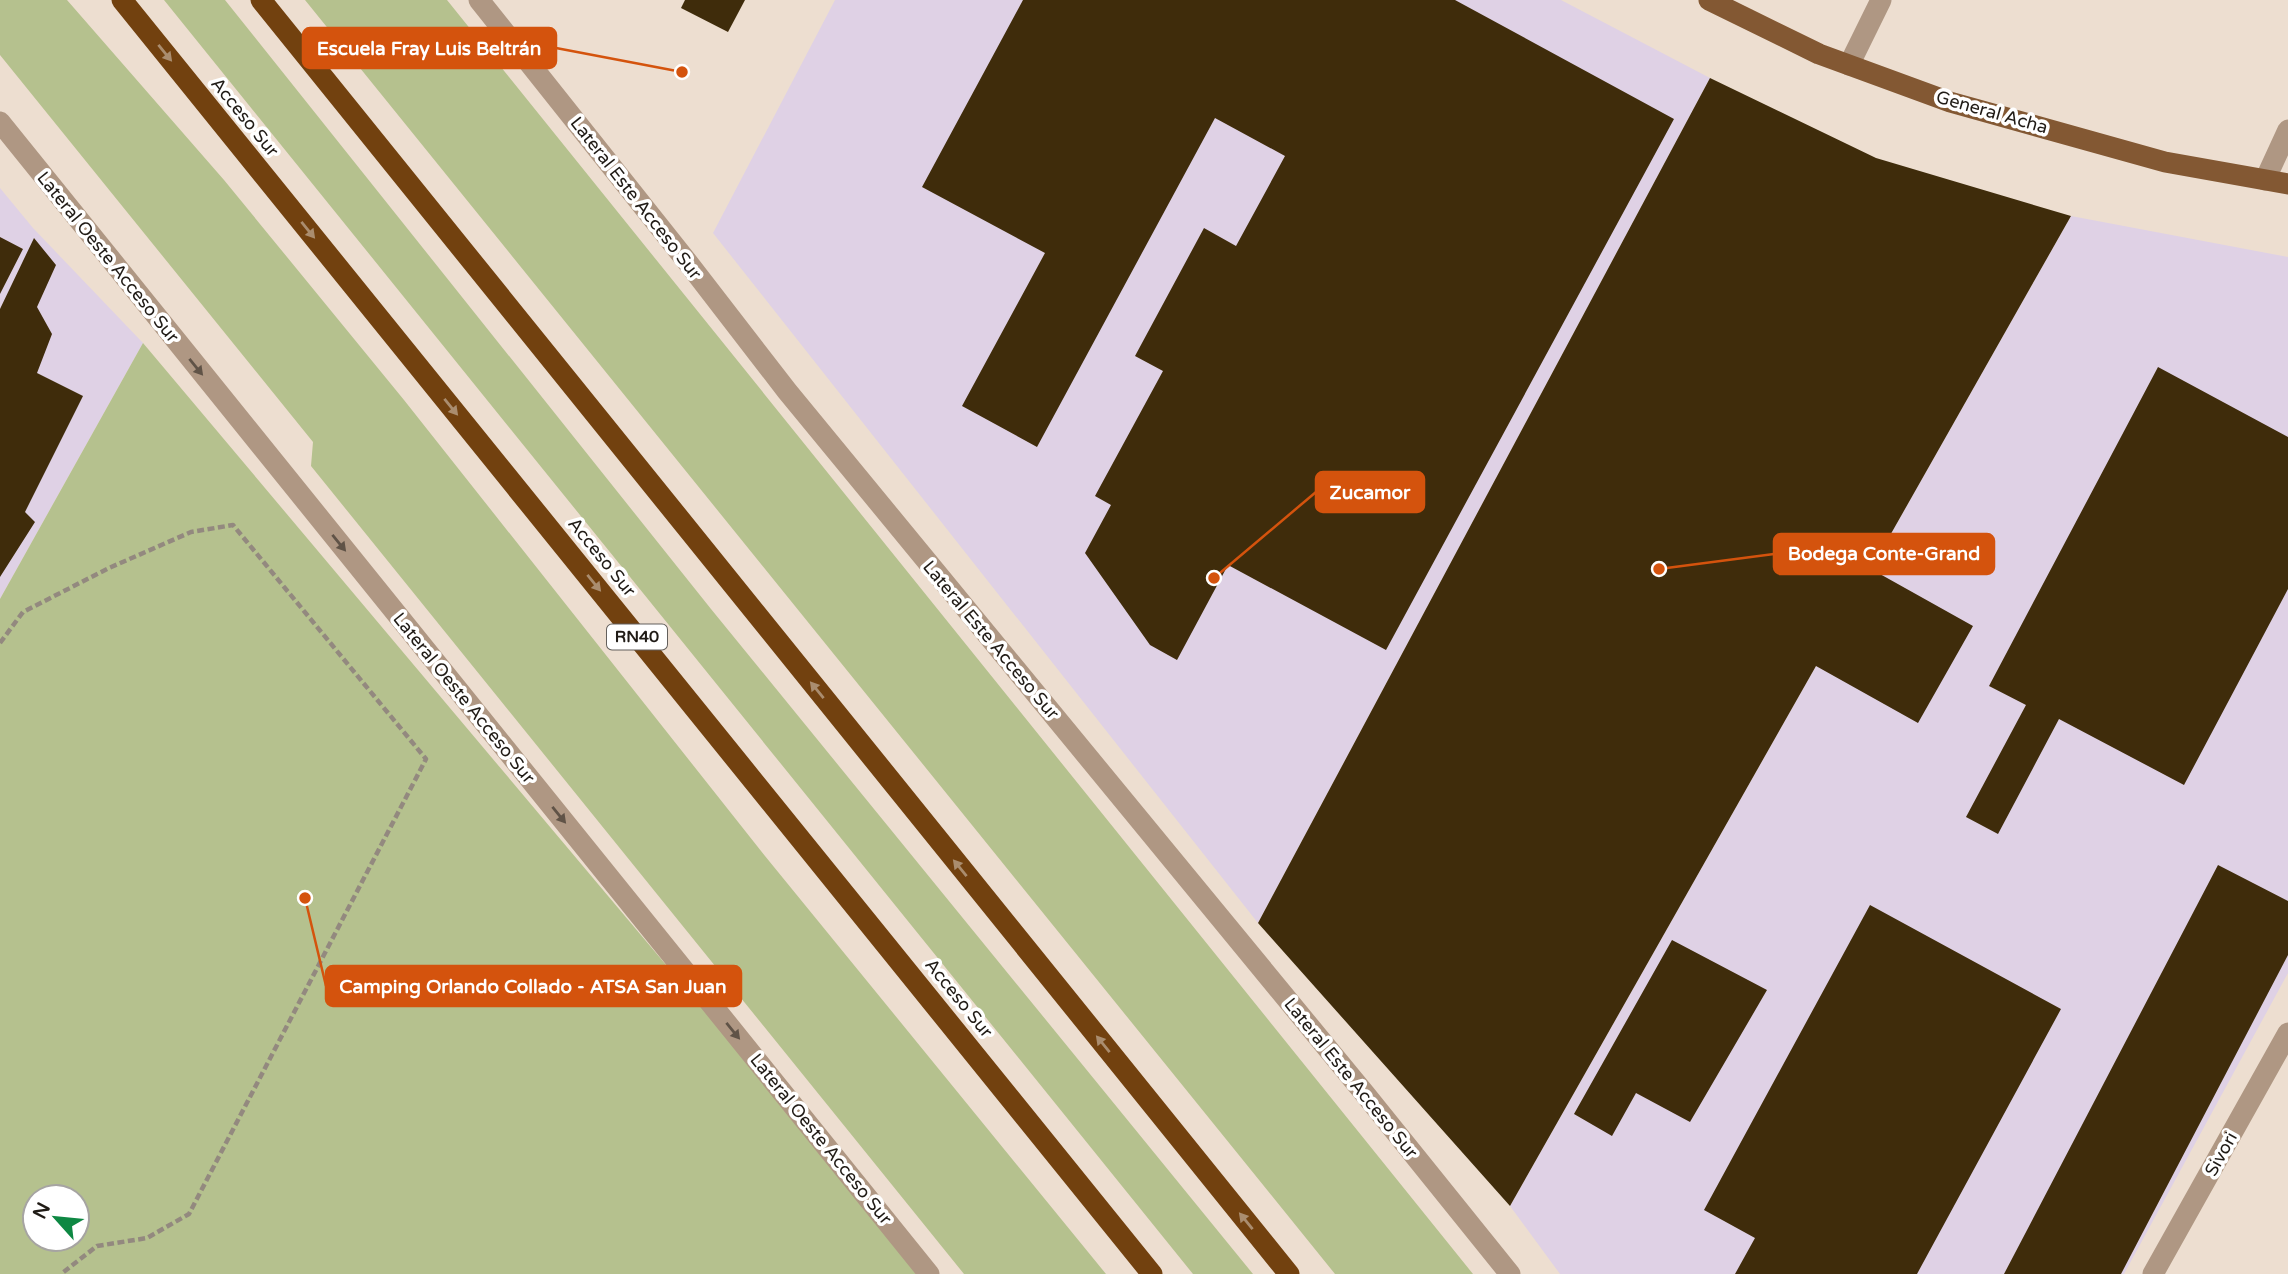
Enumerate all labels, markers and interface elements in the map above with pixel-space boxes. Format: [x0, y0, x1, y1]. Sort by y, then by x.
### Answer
callout: Escuela Fray Luis Beltrán [303, 28, 556, 68]
text: Escuela Fray Luis Beltrán [317, 38, 541, 61]
one-way arrow [157, 44, 172, 62]
street label: Acceso Sur [206, 73, 284, 161]
street label: General Acha [1934, 86, 2050, 138]
street label: Lateral Este Acceso Sur [566, 112, 706, 284]
street label: Lateral Oeste Acceso Sur [32, 167, 184, 347]
one-way arrow [300, 221, 314, 239]
one-way arrow [188, 357, 203, 375]
one-way arrow [443, 398, 458, 415]
callout: Zucamor [1316, 472, 1424, 512]
text: Zucamor [1330, 482, 1411, 504]
street label: Acceso Sur [563, 513, 641, 601]
callout: Bodega Conte-Grand [1774, 534, 1994, 574]
one-way arrow [331, 535, 346, 552]
text: Bodega Conte-Grand [1788, 543, 1980, 566]
street label: Lateral Este Acceso Sur [918, 556, 1064, 724]
one-way arrow [586, 575, 601, 592]
street label: Lateral Oeste Acceso Sur [388, 608, 540, 788]
road number: RN40 [607, 624, 667, 650]
one-way arrow [810, 682, 825, 699]
one-way arrow [551, 807, 566, 824]
one-way arrow [952, 859, 967, 877]
street label: Acceso Sur [920, 954, 998, 1042]
callout: Camping Orlando Collado - ATSA San Juan [326, 966, 741, 1006]
text: Camping Orlando Collado - ATSA San Juan [339, 976, 727, 999]
street label: Lateral Este Acceso Sur [1279, 993, 1423, 1163]
one-way arrow [725, 1021, 740, 1039]
one-way arrow [1096, 1036, 1111, 1053]
street label: Lateral Oeste Acceso Sur [745, 1049, 897, 1229]
street label: Sivori [2200, 1128, 2242, 1180]
north arrow [21, 1183, 91, 1253]
text: N [28, 1199, 55, 1223]
one-way arrow [1239, 1212, 1254, 1229]

